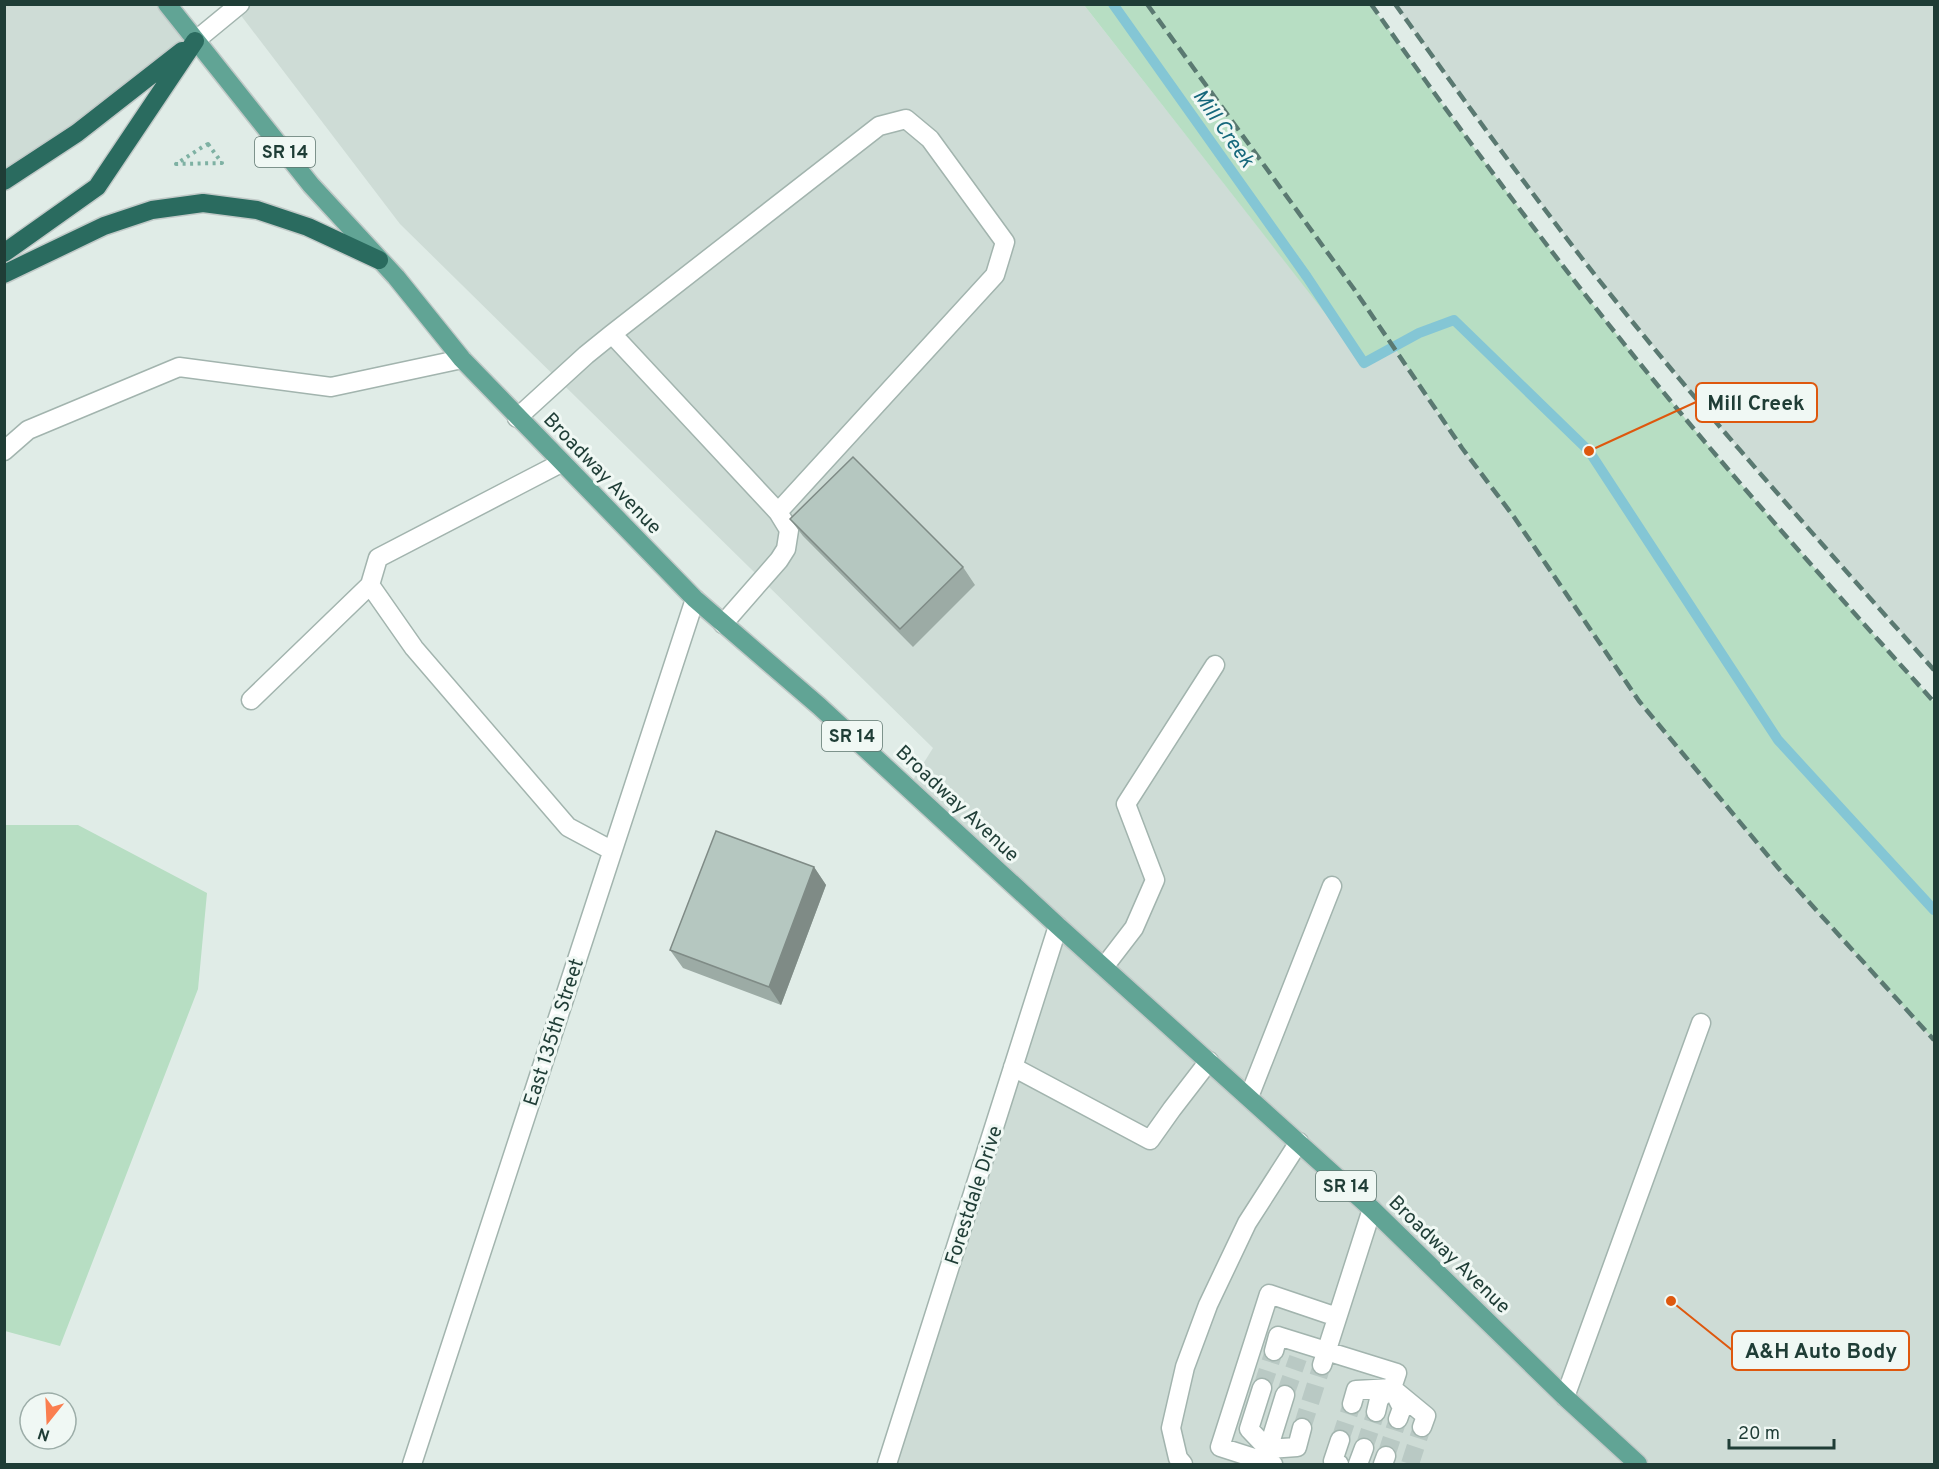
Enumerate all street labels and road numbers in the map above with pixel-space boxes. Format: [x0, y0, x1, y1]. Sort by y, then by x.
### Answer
road number: SR 14 [255, 137, 315, 167]
street label: Broadway Avenue [537, 408, 666, 541]
road number: SR 14 [822, 721, 882, 751]
street label: Broadway Avenue [889, 740, 1024, 868]
street label: East 135th Street [519, 955, 591, 1110]
street label: Forestdale Drive [940, 1123, 1010, 1269]
road number: SR 14 [1316, 1171, 1376, 1201]
street label: Broadway Avenue [1382, 1191, 1515, 1320]

